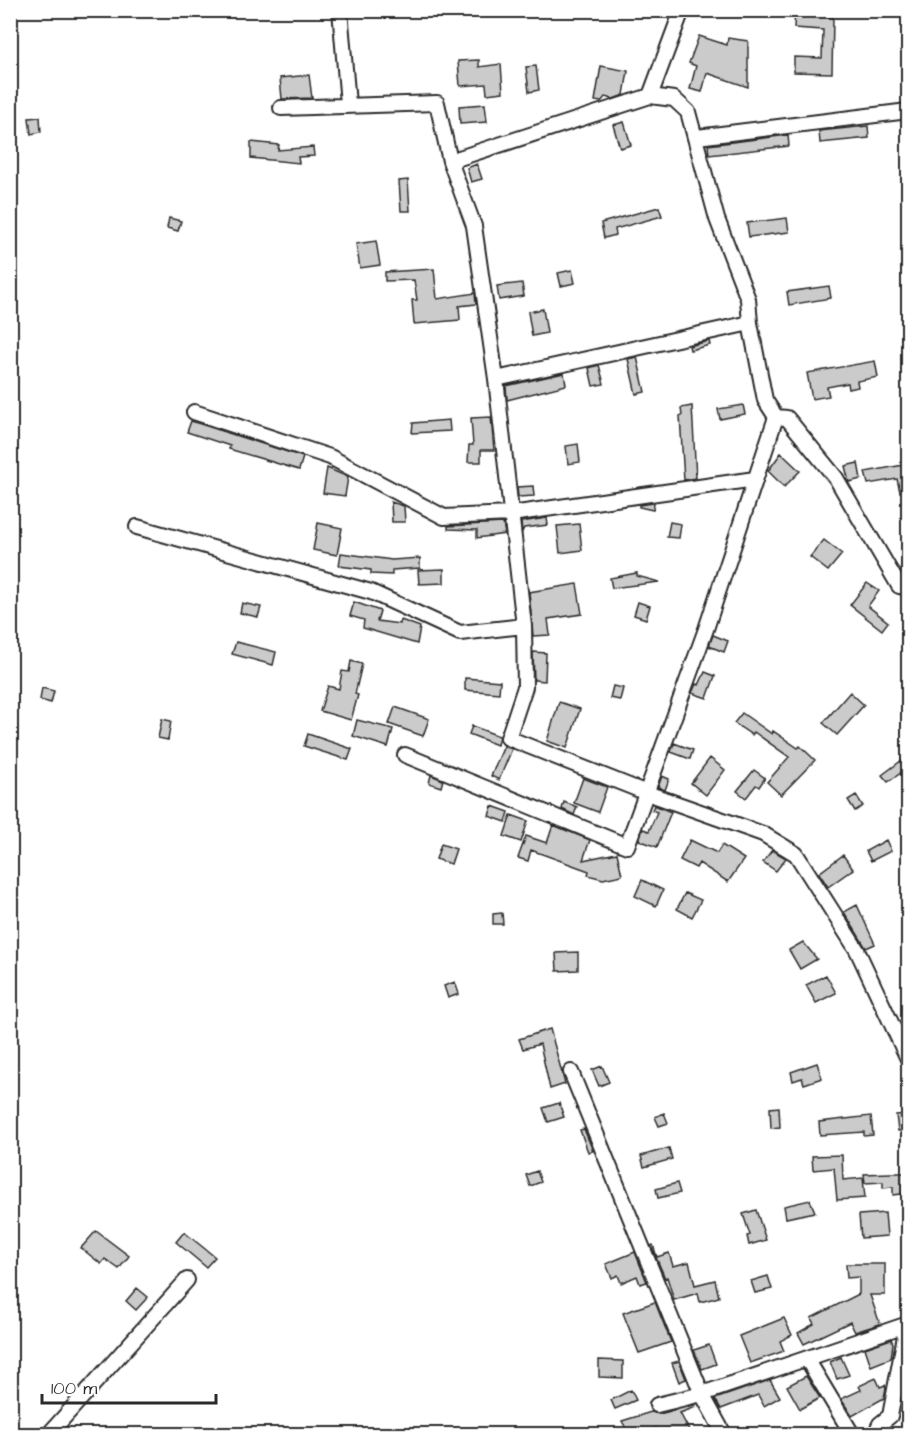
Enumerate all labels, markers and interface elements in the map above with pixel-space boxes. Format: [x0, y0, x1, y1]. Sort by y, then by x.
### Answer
scale bar [42, 1367, 216, 1405]
text: 100 m [51, 1376, 97, 1401]

